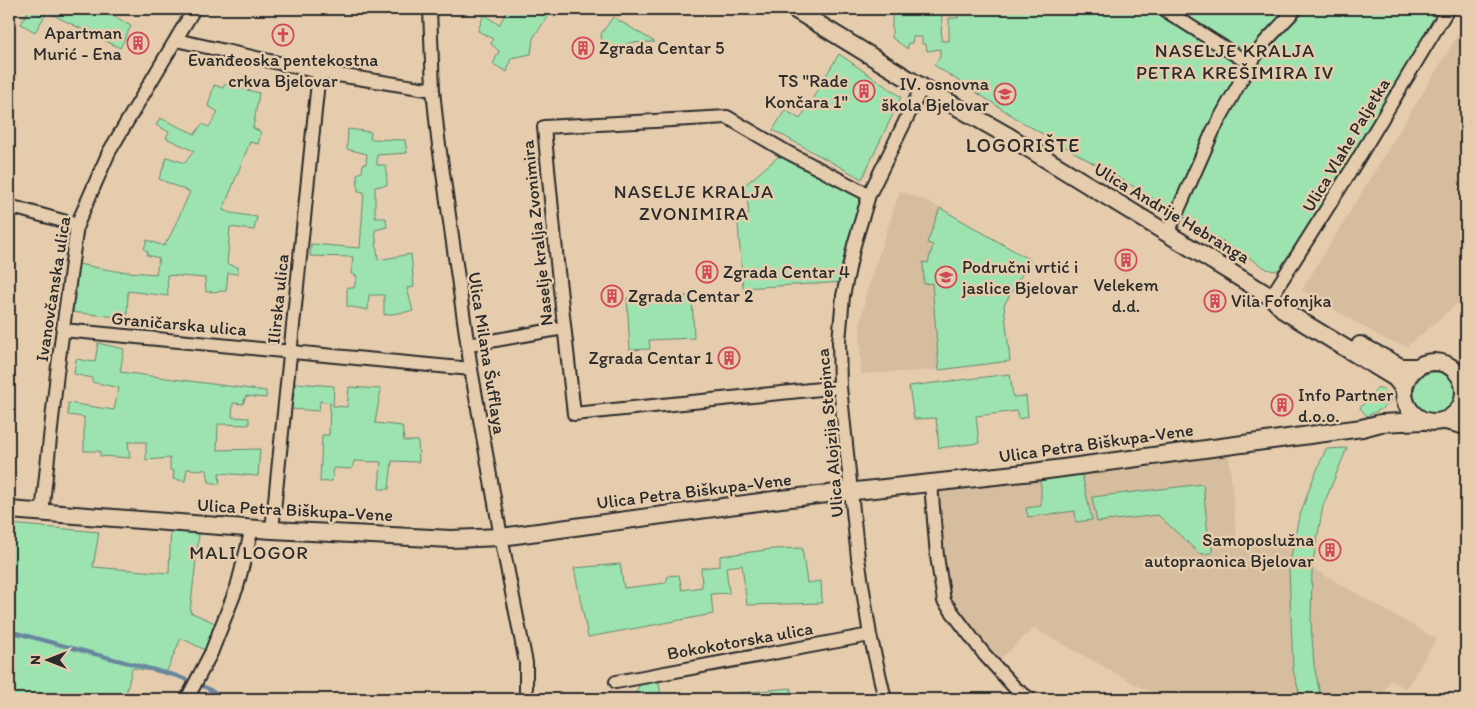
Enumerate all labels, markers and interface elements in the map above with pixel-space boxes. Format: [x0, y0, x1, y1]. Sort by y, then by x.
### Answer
place label: Apartman Murić - Ena [33, 22, 123, 65]
church icon: Evanđeoska pentekostna crkva Bjelovar [271, 23, 295, 47]
building icon: Apartman Murić - Ena [126, 31, 150, 55]
building icon: Zgrada Centar 5 [571, 36, 595, 60]
place label: Zgrada Centar 5 [599, 37, 725, 59]
district label: NASELJE KRALJA PETRA KREŠIMIRA IV [1136, 39, 1334, 84]
place label: Evanđeoska pentekostna crkva Bjelovar [188, 49, 378, 92]
place label: TS "Rade Končara 1" [765, 70, 848, 113]
place label: IV. osnovna škola Bjelovar [881, 73, 990, 116]
street label: Ulica Vlahe Paljetka [1297, 73, 1395, 216]
building icon: TS "Rade Končara 1" [852, 79, 876, 103]
school or university icon: IV. osnovna škola Bjelovar [993, 82, 1017, 106]
district label: LOGORIŠTE [966, 133, 1080, 157]
street label: Naselje kralja Zvonimira [516, 138, 558, 327]
street label: Ulica Andrije Hebranga [1090, 158, 1255, 269]
district label: NASELJE KRALJA ZVONIMIRA [614, 180, 774, 225]
street label: Ivanovčanska ulica [31, 214, 75, 363]
building icon: Velekem d.d. [1114, 248, 1138, 272]
street label: Ilirska ulica [262, 253, 294, 345]
place label: Područni vrtić i jaslice Bjelovar [961, 256, 1078, 299]
building icon: Zgrada Centar 4 [695, 260, 719, 284]
place label: Zgrada Centar 4 [723, 261, 850, 283]
school or university icon: Područni vrtić i jaslice Bjelovar [934, 265, 958, 289]
street label: Ulica Milana Šufflaya [463, 270, 511, 436]
place label: Velekem d.d. [1093, 274, 1159, 317]
building icon: Zgrada Centar 2 [600, 284, 624, 308]
place label: Zgrada Centar 2 [628, 285, 754, 307]
building icon: Vila Fofonjka [1203, 289, 1227, 313]
place label: Vila Fofonjka [1231, 290, 1332, 312]
street label: Graničarska ulica [110, 307, 248, 341]
building icon: Zgrada Centar 1 [717, 346, 741, 370]
place label: Zgrada Centar 1 [589, 347, 713, 369]
street label: Ulica Alojzija Stepinca [812, 347, 848, 518]
place label: Info Partner d.o.o. [1298, 384, 1394, 427]
building icon: Info Partner d.o.o. [1270, 393, 1294, 417]
street label: Ulica Petra Biškupa-Vene [997, 418, 1195, 468]
street label: Ulica Petra Biškupa-Vene [595, 468, 793, 514]
street label: Ulica Petra Biškupa-Vene [196, 494, 394, 526]
place label: Samoposlužna autopraonica Bjelovar [1144, 529, 1315, 572]
building icon: Samoposlužna autopraonica Bjelovar [1318, 538, 1342, 562]
district label: MALI LOGOR [189, 541, 309, 564]
street label: Bokokotorska ulica [665, 617, 815, 665]
north arrow [22, 636, 72, 686]
text: N [27, 655, 44, 665]

